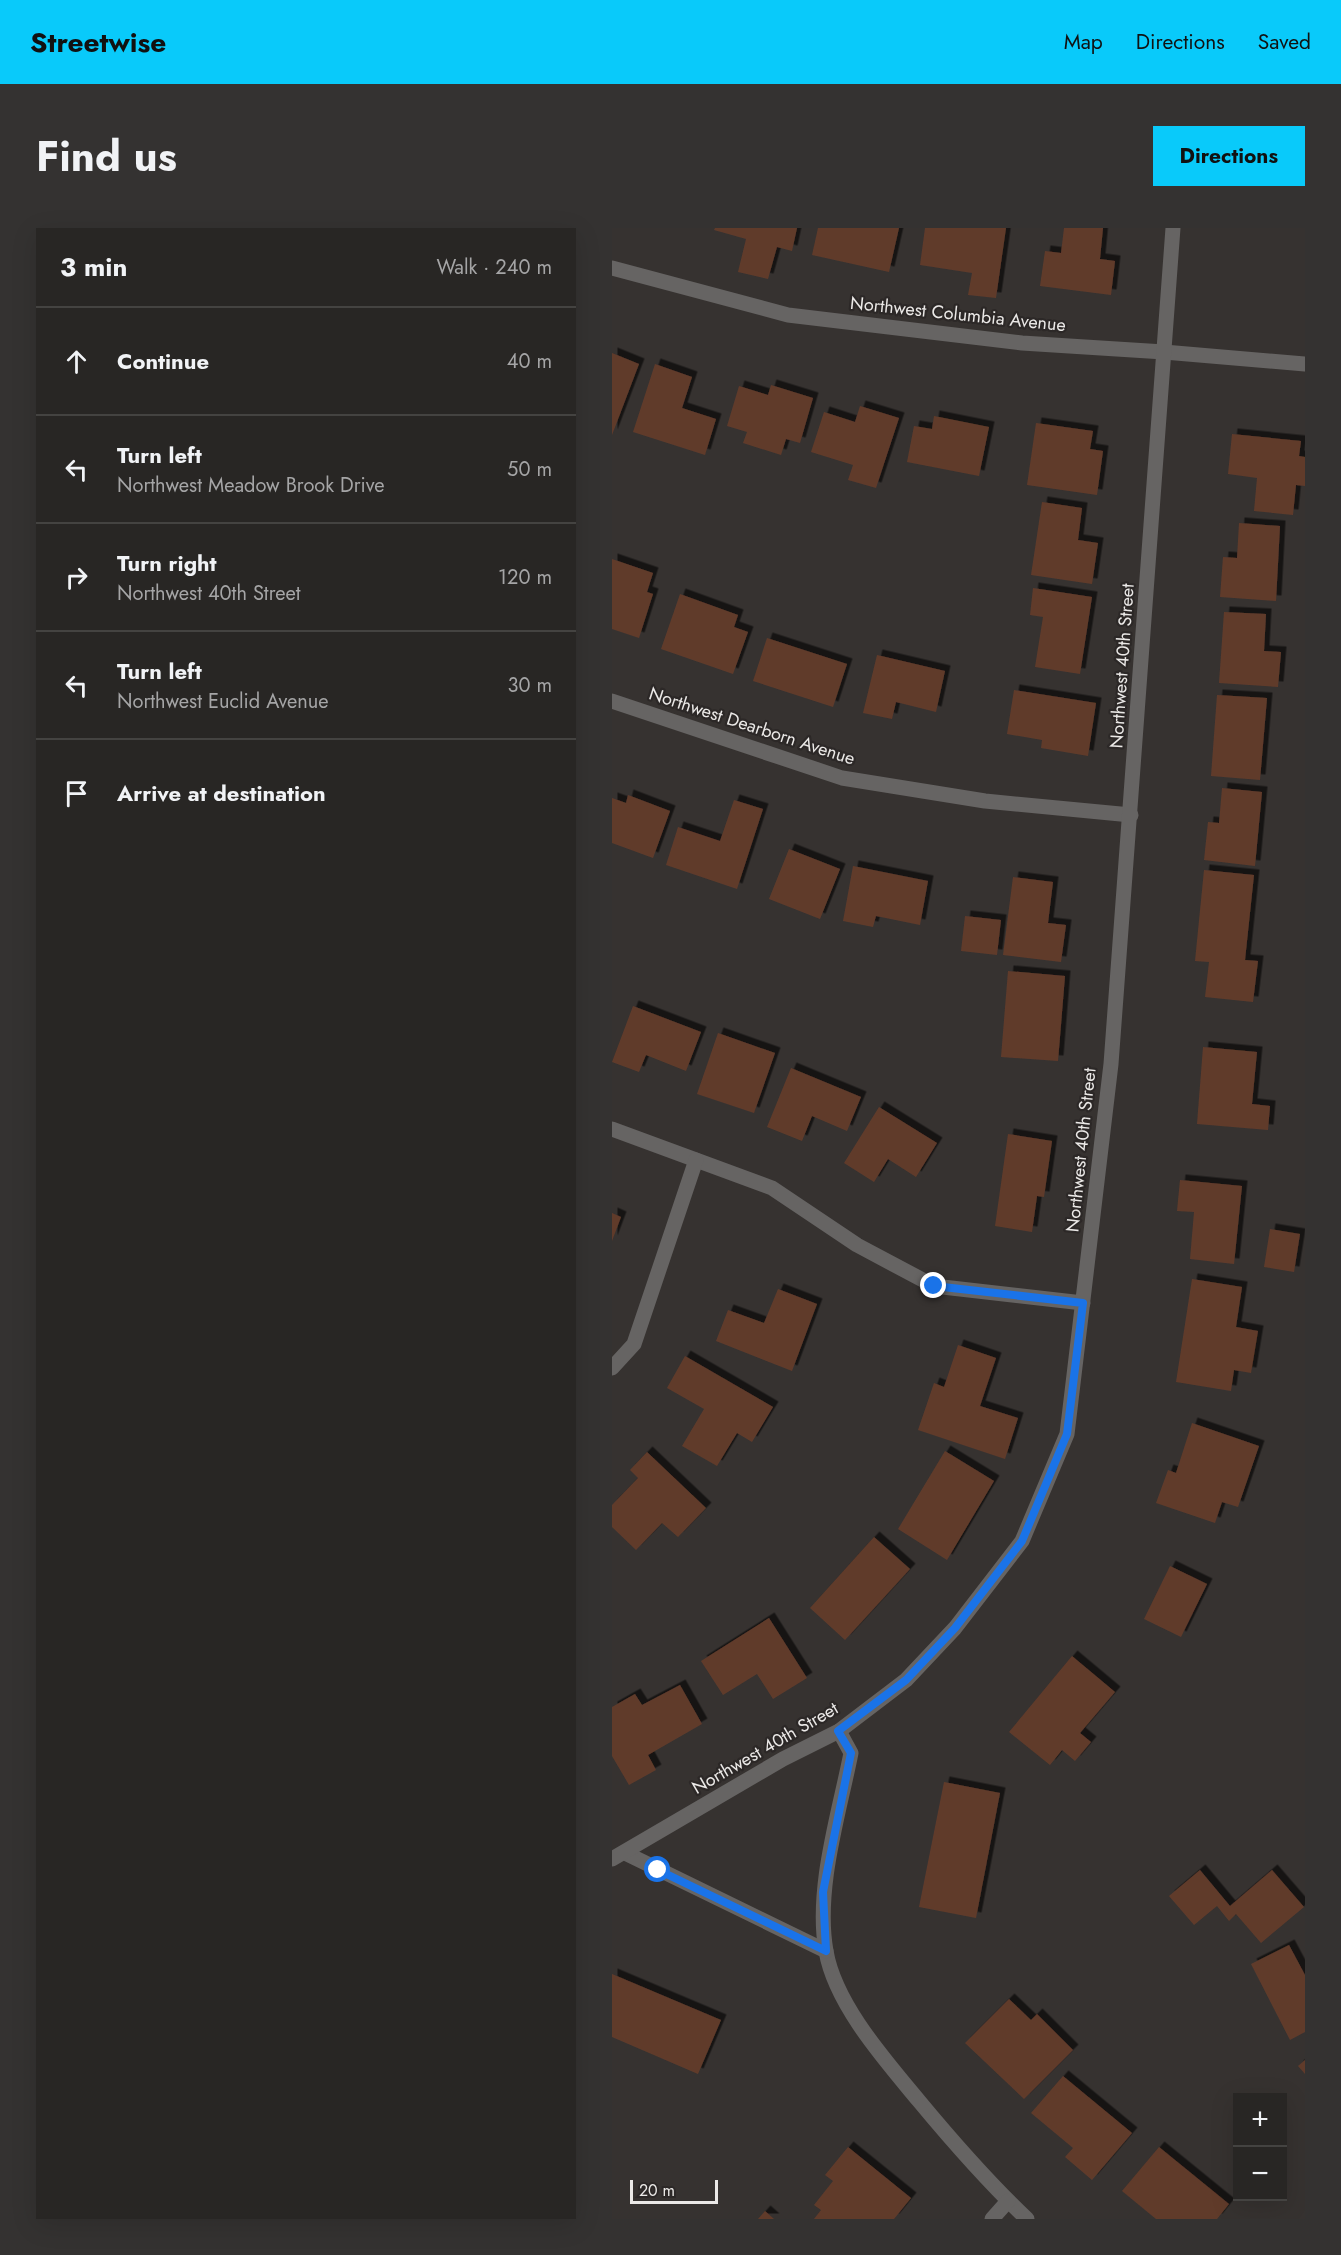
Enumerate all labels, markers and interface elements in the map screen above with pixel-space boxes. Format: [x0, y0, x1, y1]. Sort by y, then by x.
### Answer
text: Streetwise [30, 22, 166, 63]
text: Map [1064, 27, 1103, 57]
text: Directions [1136, 27, 1225, 57]
text: Saved [1258, 27, 1311, 57]
text: Find us [36, 126, 177, 187]
button: Directions [1153, 126, 1305, 186]
text: 3 min [60, 248, 127, 286]
text: Walk · 240 m [437, 253, 552, 282]
street label: Northwest Columbia Avenue [849, 290, 1067, 338]
icon: ahead [60, 345, 93, 378]
text: Continue [117, 345, 209, 377]
text: 40 m [507, 347, 552, 376]
text: Turn left [117, 439, 202, 471]
icon: left [60, 453, 93, 486]
text: 50 m [507, 455, 552, 484]
text: Northwest Meadow Brook Drive [117, 471, 385, 500]
text: Turn right [117, 547, 217, 579]
icon: right [60, 561, 93, 594]
text: 120 m [498, 563, 552, 592]
text: Northwest 40th Street [117, 579, 301, 608]
street label: Northwest 40th Street [1103, 582, 1141, 749]
text: Turn left [117, 655, 202, 687]
icon: left [60, 669, 93, 702]
text: 30 m [507, 671, 552, 700]
street label: Northwest Dearborn Avenue [646, 680, 858, 772]
text: Northwest Euclid Avenue [117, 687, 329, 716]
icon: arrive [60, 777, 93, 810]
text: Arrive at destination [117, 777, 326, 809]
street label: Northwest 40th Street [1059, 1066, 1103, 1234]
route end [920, 1272, 946, 1298]
street label: Northwest 40th Street [687, 1695, 844, 1801]
route start [644, 1856, 670, 1882]
map controls [1233, 2093, 1287, 2201]
button: + [1233, 2093, 1287, 2147]
button: − [1233, 2147, 1287, 2201]
scale bar [630, 2177, 718, 2204]
text: 20 m [639, 2179, 675, 2202]

